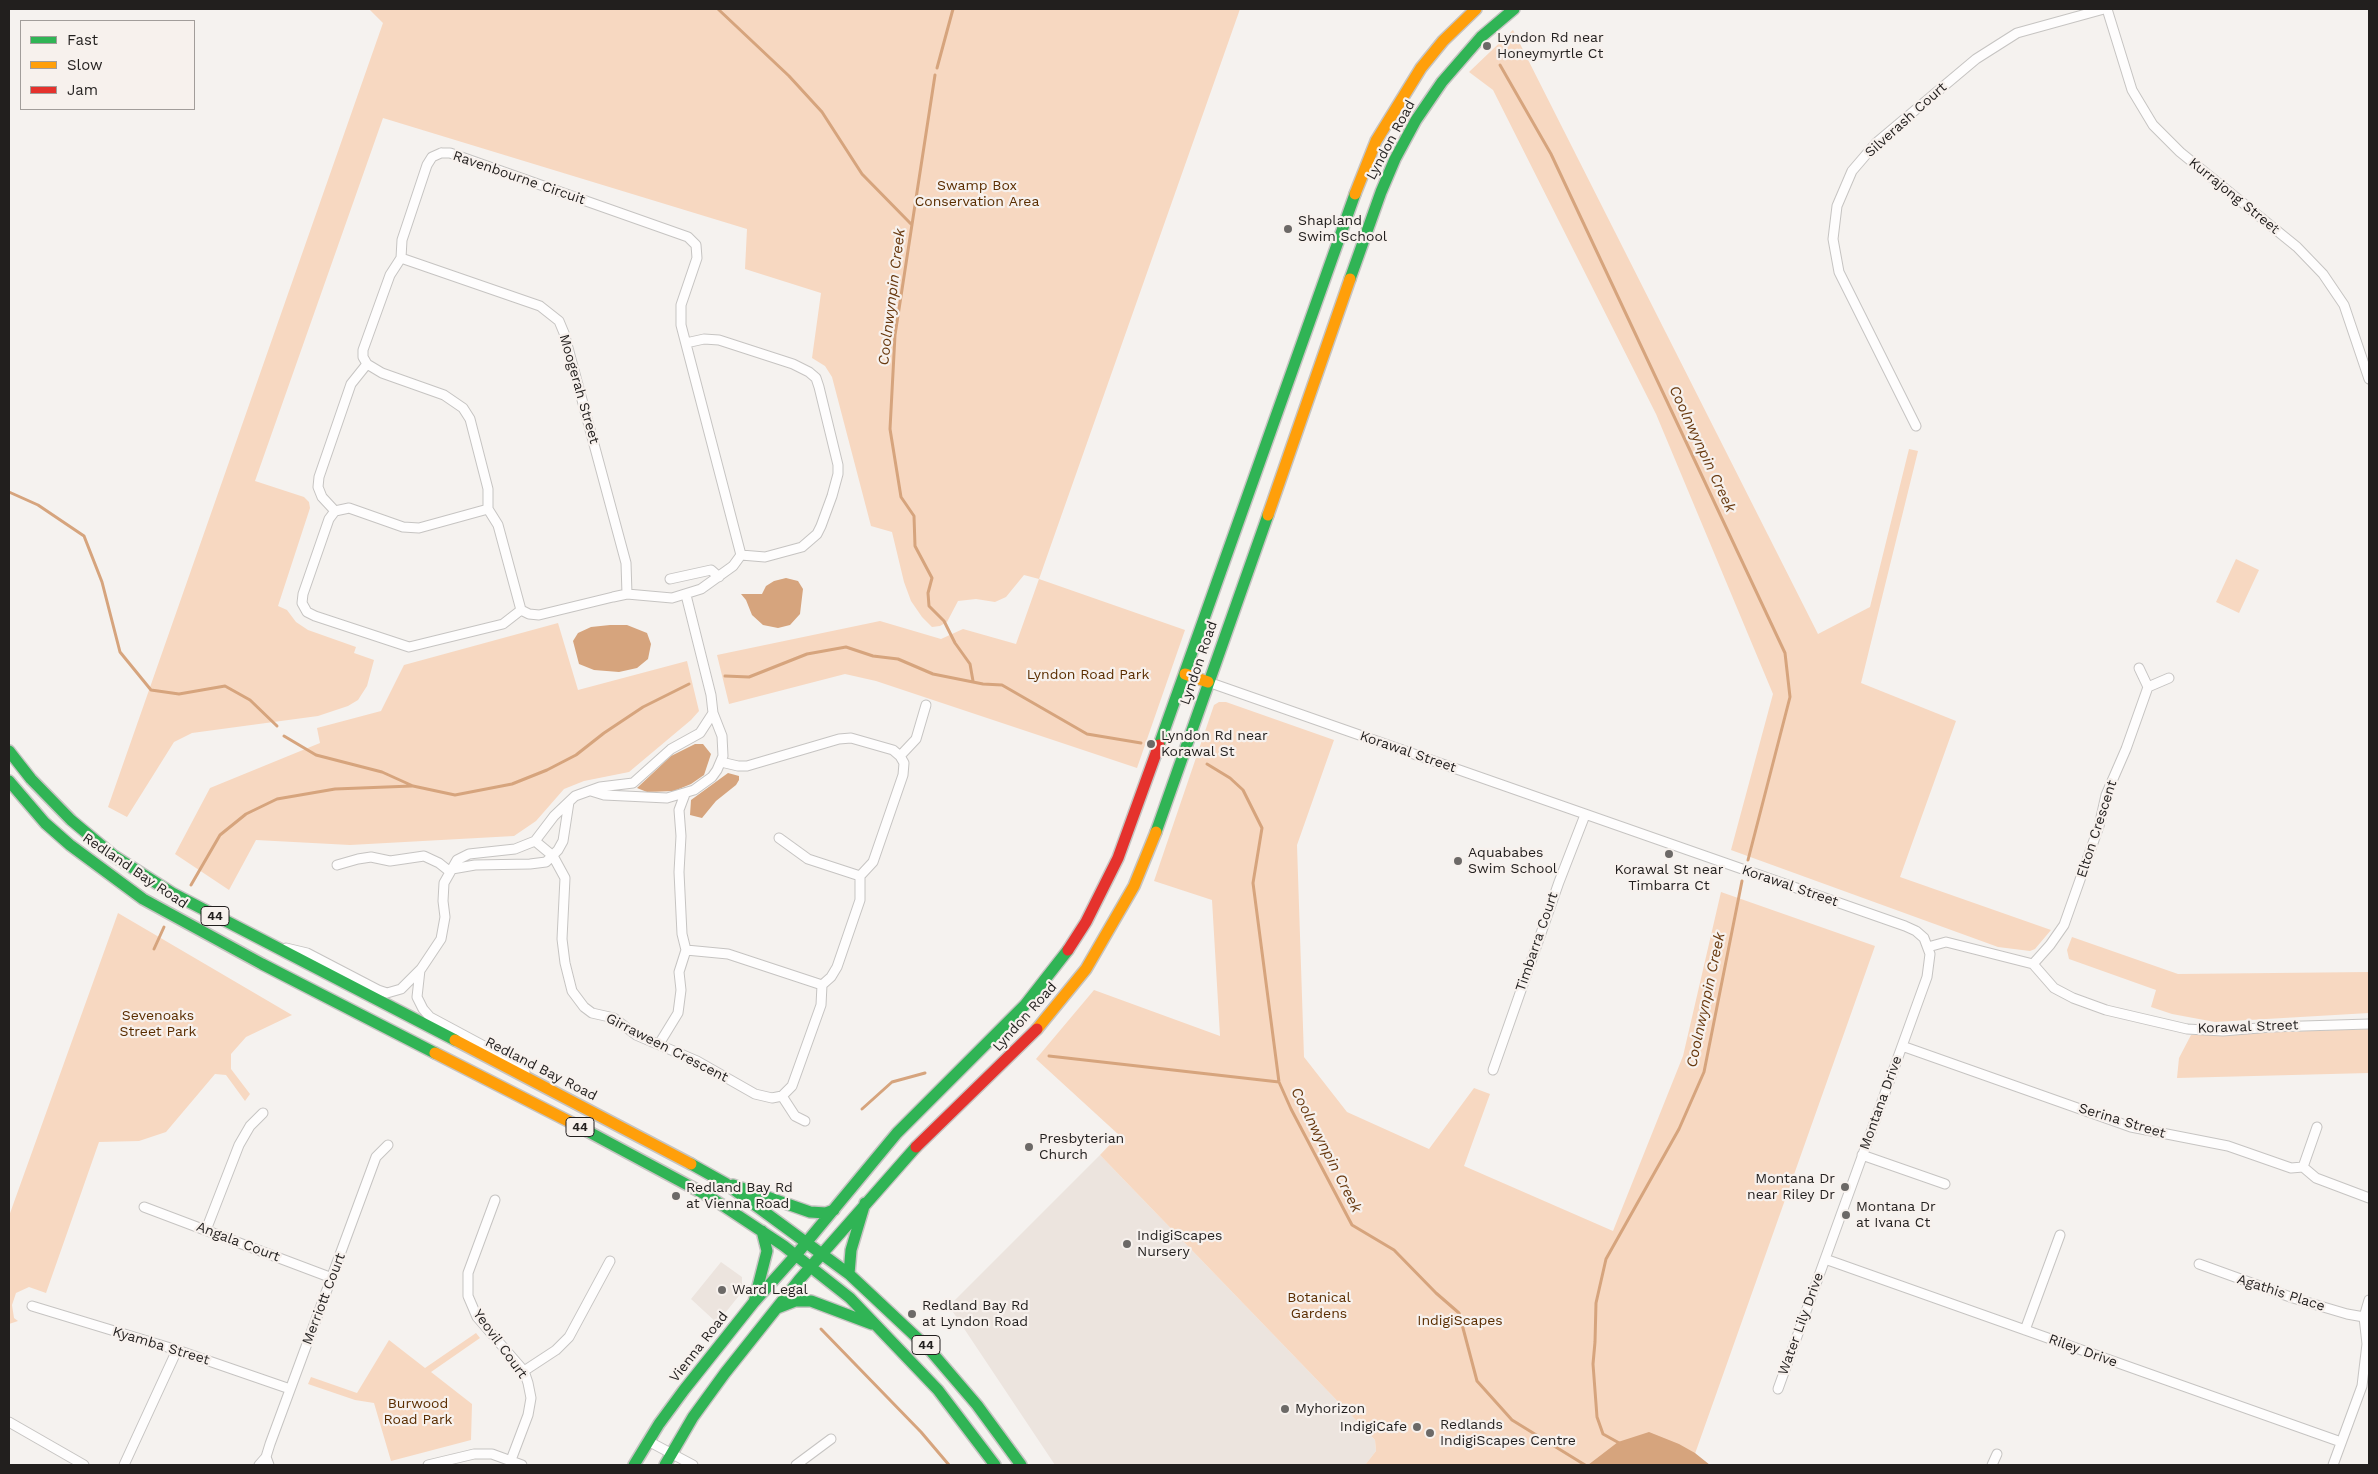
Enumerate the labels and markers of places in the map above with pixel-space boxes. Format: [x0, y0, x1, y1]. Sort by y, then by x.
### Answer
place label: Lyndon Rd near Honeymyrtle Ct [1497, 30, 1604, 62]
marker: Lyndon Rd near Honeymyrtle Ct [1481, 40, 1493, 52]
place label: Shapland Swim School [1298, 213, 1387, 246]
marker: Shapland Swim School [1282, 223, 1294, 235]
place label: Lyndon Rd near Korawal St [1161, 728, 1268, 760]
marker: Lyndon Rd near Korawal St [1145, 738, 1157, 750]
place label: Aquababes Swim School [1468, 845, 1557, 878]
marker: Korawal St near Timbarra Ct [1663, 848, 1675, 860]
marker: Aquababes Swim School [1452, 855, 1464, 867]
place label: Korawal St near Timbarra Ct [1615, 862, 1723, 894]
place label: Presbyterian Church [1039, 1131, 1124, 1164]
marker: Presbyterian Church [1023, 1141, 1035, 1153]
place label: Montana Dr near Riley Dr [1747, 1171, 1835, 1204]
place label: Redland Bay Rd at Vienna Road [686, 1180, 793, 1212]
marker: Montana Dr near Riley Dr [1839, 1181, 1851, 1193]
marker: Redland Bay Rd at Vienna Road [670, 1190, 682, 1202]
place label: Montana Dr at Ivana Ct [1856, 1199, 1936, 1232]
marker: Montana Dr at Ivana Ct [1840, 1209, 1852, 1221]
place label: IndigiScapes Nursery [1137, 1228, 1222, 1260]
marker: IndigiScapes Nursery [1121, 1238, 1133, 1250]
place label: Ward Legal [732, 1282, 808, 1298]
marker: Ward Legal [716, 1284, 728, 1296]
place label: Redland Bay Rd at Lyndon Road [922, 1298, 1029, 1330]
marker: Redland Bay Rd at Lyndon Road [906, 1308, 918, 1320]
place label: Myhorizon [1295, 1401, 1365, 1417]
marker: Myhorizon [1279, 1403, 1291, 1415]
place label: Redlands IndigiScapes Centre [1440, 1417, 1576, 1450]
place label: IndigiCafe [1340, 1419, 1407, 1435]
marker: IndigiCafe [1411, 1421, 1423, 1433]
marker: Redlands IndigiScapes Centre [1424, 1427, 1436, 1439]

